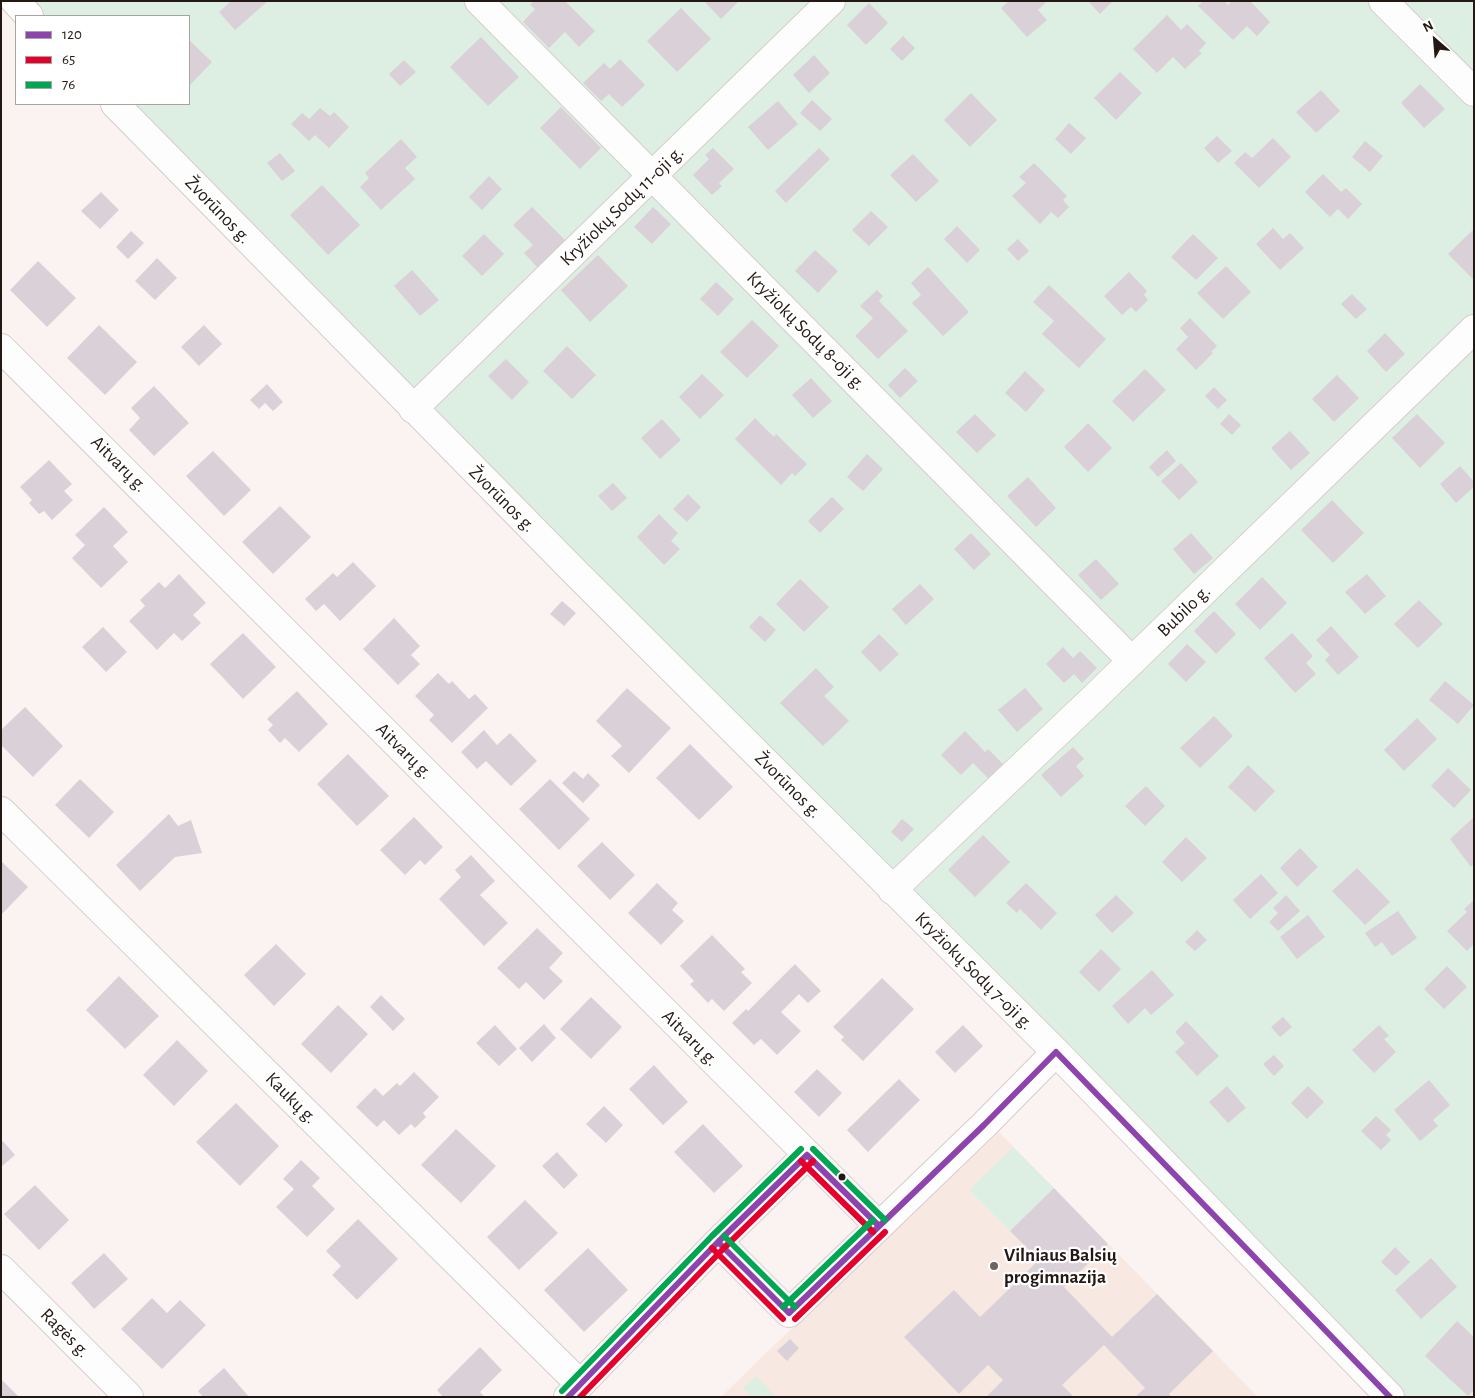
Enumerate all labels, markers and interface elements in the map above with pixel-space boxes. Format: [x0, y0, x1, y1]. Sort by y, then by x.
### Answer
legend [15, 15, 190, 105]
north arrow [1410, 15, 1460, 65]
text: N [1421, 18, 1436, 35]
text: 120 [62, 27, 82, 42]
text: 65 [62, 52, 75, 67]
text: 76 [62, 77, 75, 92]
street label: Kryžiokų Sodų 11-oji g. [555, 141, 689, 271]
street label: Žvorūnos g. [180, 171, 256, 249]
street label: Kryžiokų Sodų 8-oji g. [742, 267, 870, 395]
street label: Aitvarų g. [86, 431, 152, 497]
street label: Žvorūnos g. [464, 461, 540, 537]
street label: Bubilo g. [1153, 580, 1215, 642]
street label: Aitvarų g. [371, 718, 437, 784]
street label: Žvorūnos g. [750, 747, 826, 823]
street label: Kryžiokų Sodų 7-oji g. [910, 907, 1038, 1035]
street label: Aitvarų g. [657, 1005, 723, 1071]
street label: Kaukų g. [260, 1067, 322, 1129]
unlabelled marker [837, 1172, 847, 1182]
place label: Vilniaus Balsių progimnazija [1004, 1244, 1117, 1288]
marker: Vilniaus Balsių progimnazija [988, 1260, 1000, 1272]
street label: Ragės g. [35, 1303, 95, 1363]

